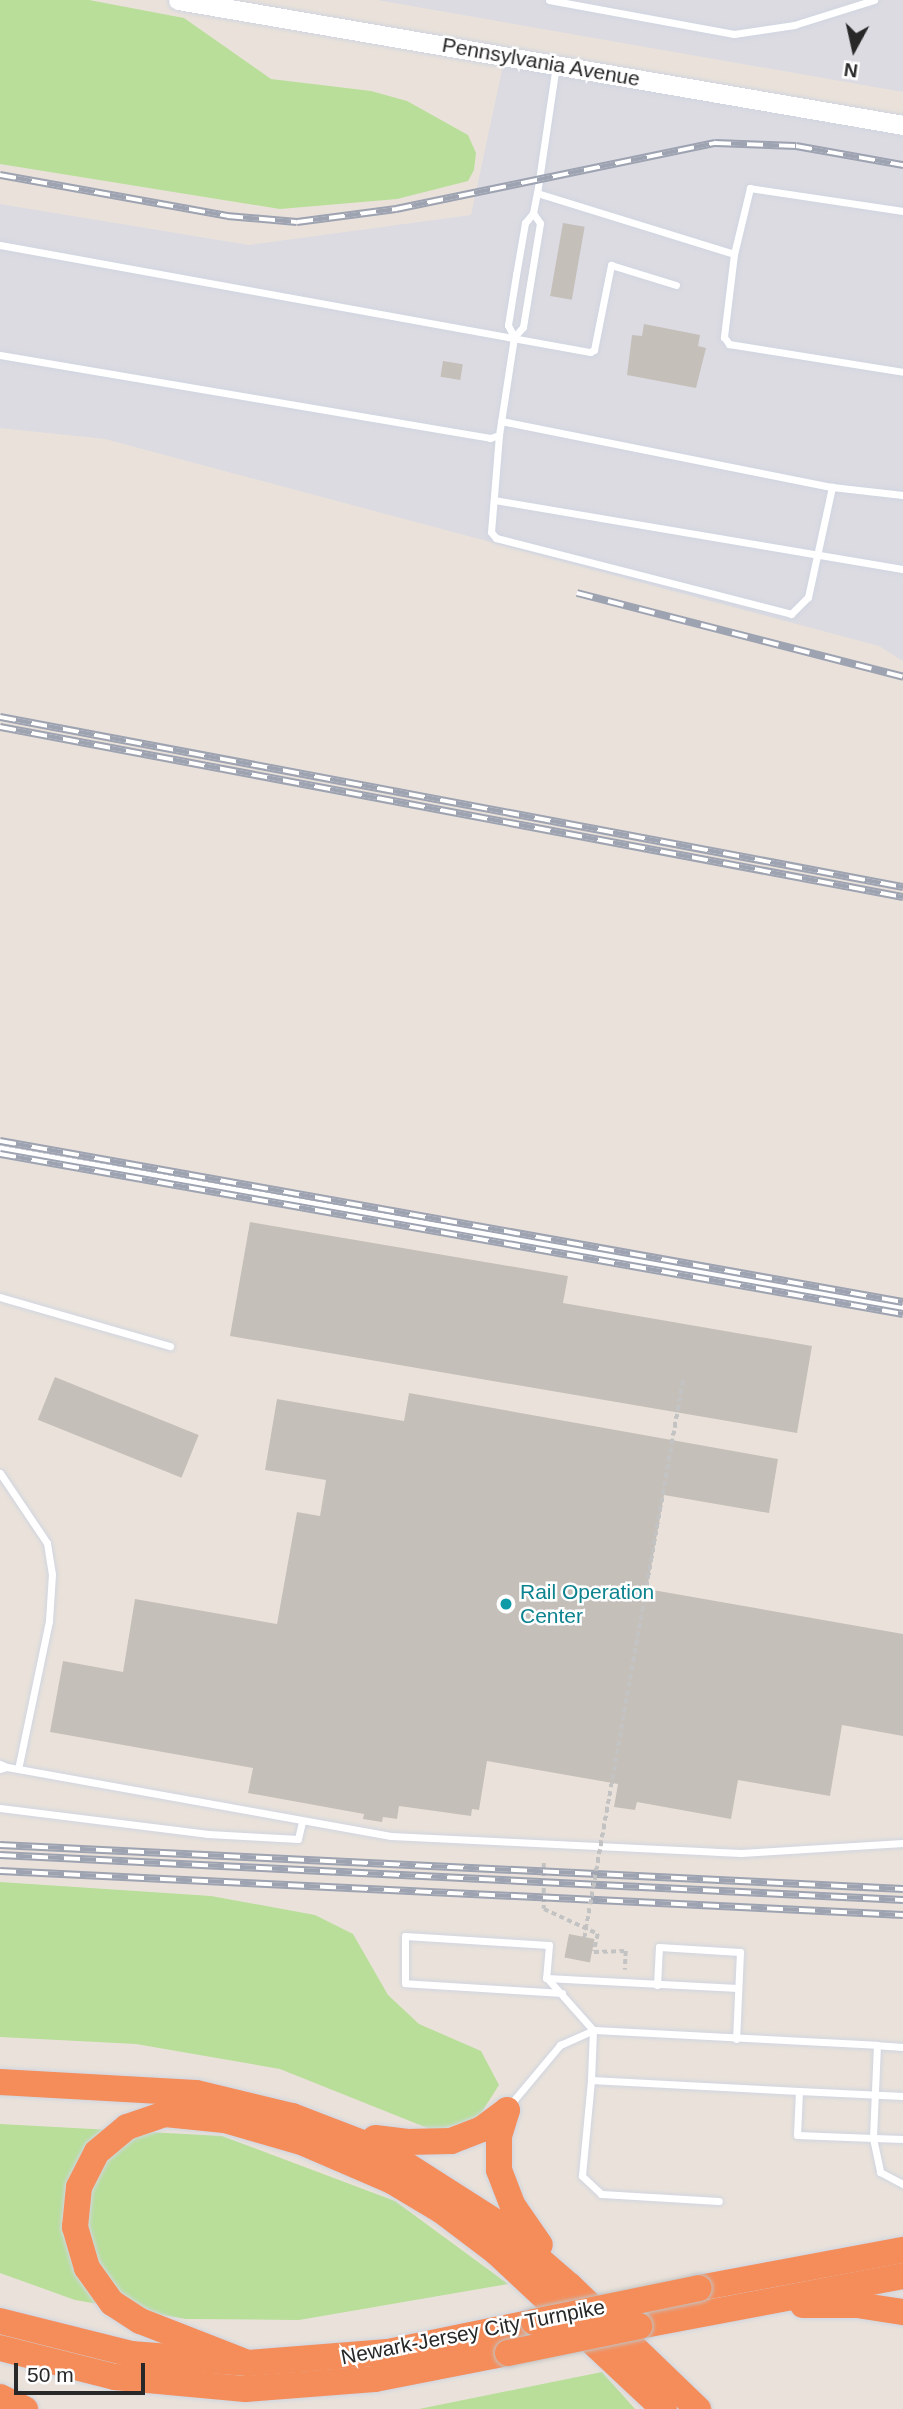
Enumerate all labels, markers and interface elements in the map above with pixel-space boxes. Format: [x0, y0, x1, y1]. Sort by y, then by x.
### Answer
north arrow [819, 14, 889, 84]
street label: Pennsylvania Avenue [440, 32, 642, 92]
text: N [843, 59, 859, 82]
place label: Rail Operation Center [520, 1579, 654, 1629]
marker: Rail Operation Center [498, 1596, 514, 1612]
street label: Newark-Jersey City Turnpike [339, 2294, 607, 2370]
scale bar [18, 2350, 149, 2394]
text: 50 m [27, 2363, 74, 2386]

